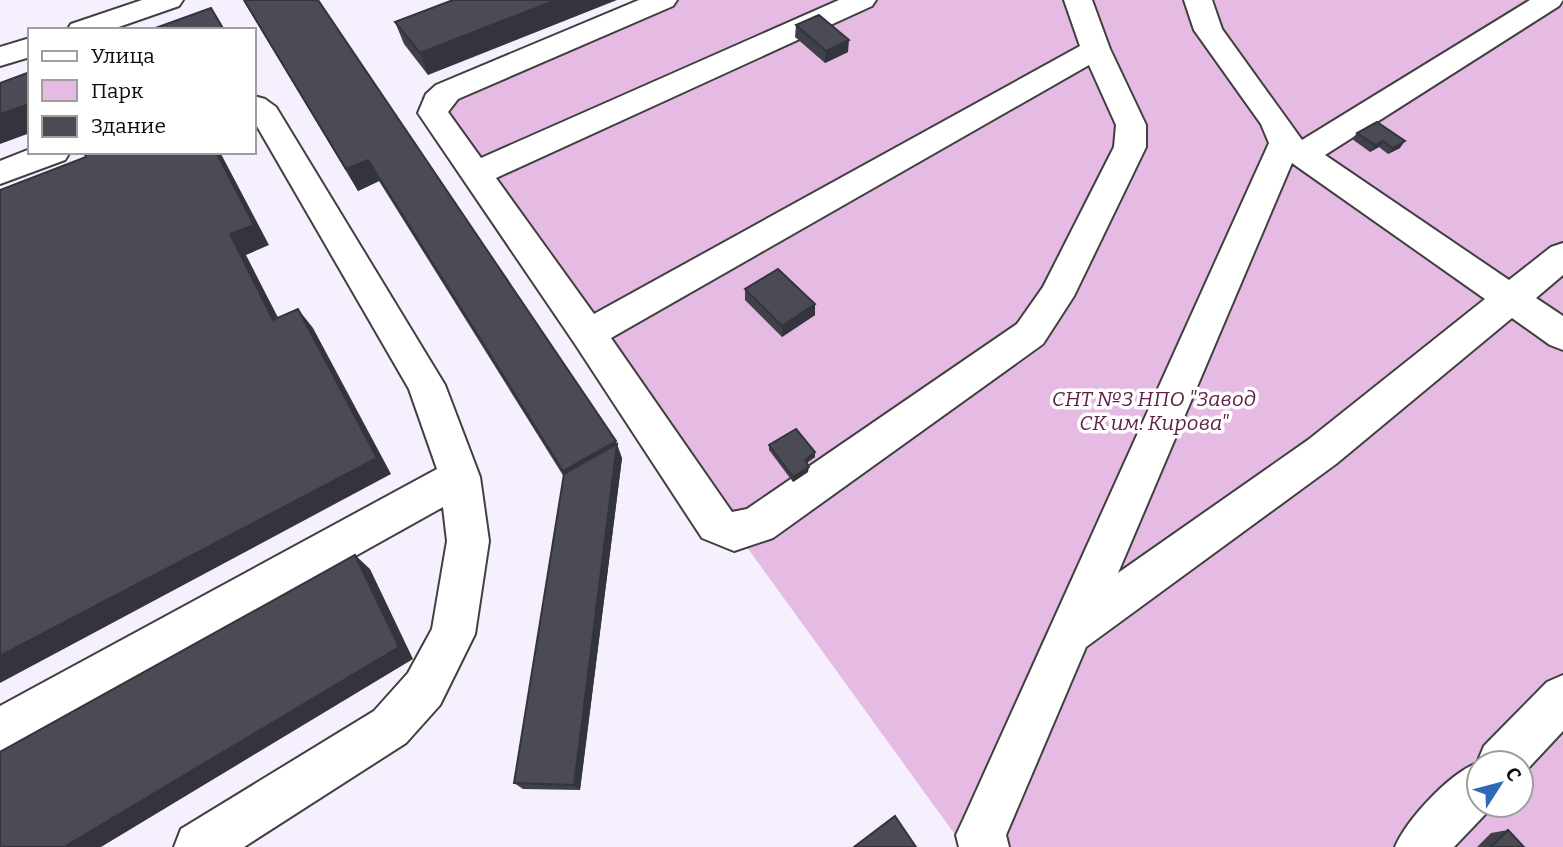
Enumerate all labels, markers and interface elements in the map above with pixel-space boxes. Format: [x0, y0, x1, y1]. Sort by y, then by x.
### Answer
legend [28, 28, 256, 154]
text: Улица [91, 43, 155, 69]
text: Парк [91, 78, 144, 104]
text: Здание [91, 113, 166, 139]
park label: СНТ №3 НПО "Завод СК им. Кирова" [1052, 386, 1256, 436]
north arrow [1465, 749, 1535, 819]
text: С [1501, 763, 1526, 786]

